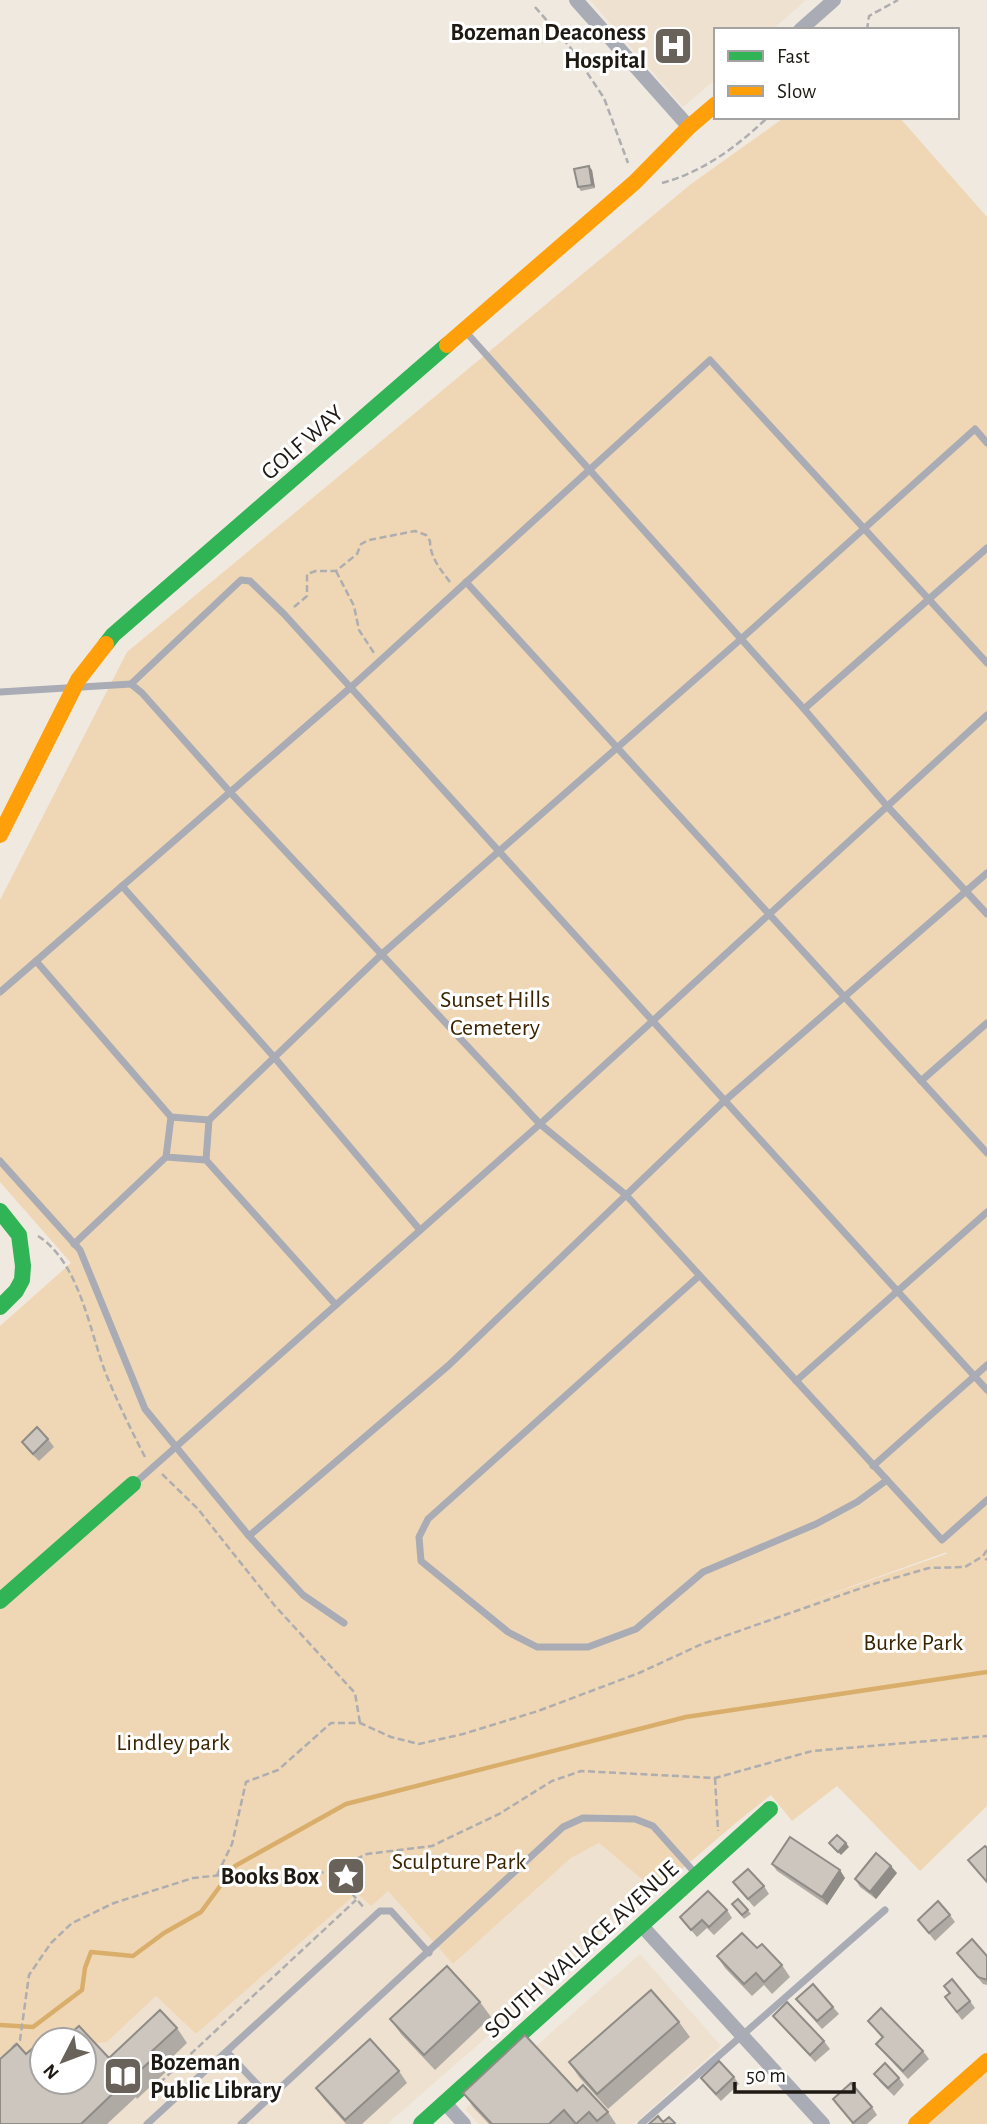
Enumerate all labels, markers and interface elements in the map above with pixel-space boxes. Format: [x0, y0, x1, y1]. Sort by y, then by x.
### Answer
place label: Bozeman Deaconess Hospital [450, 21, 646, 73]
hospital icon: Bozeman Deaconess Hospital [652, 25, 694, 67]
legend [714, 28, 959, 119]
text: Fast [777, 46, 810, 67]
text: Slow [777, 81, 816, 102]
street label: GOLF WAY [257, 401, 349, 485]
park label: Sunset Hills Cemetery [440, 988, 550, 1040]
park label: Burke Park [863, 1631, 963, 1655]
park label: Lindley park [116, 1731, 230, 1755]
park label: Sculpture Park [392, 1850, 526, 1874]
place icon: Books Box [325, 1855, 367, 1897]
street label: SOUTH WALLACE AVENUE [480, 1856, 683, 2043]
place label: Books Box [221, 1865, 319, 1889]
north arrow [28, 2026, 98, 2096]
scale bar [735, 2050, 854, 2094]
place label: Bozeman Public Library [150, 2051, 282, 2103]
library icon: Bozeman Public Library [102, 2055, 144, 2097]
text: N [40, 2060, 63, 2083]
text: 50 m [746, 2065, 786, 2086]

